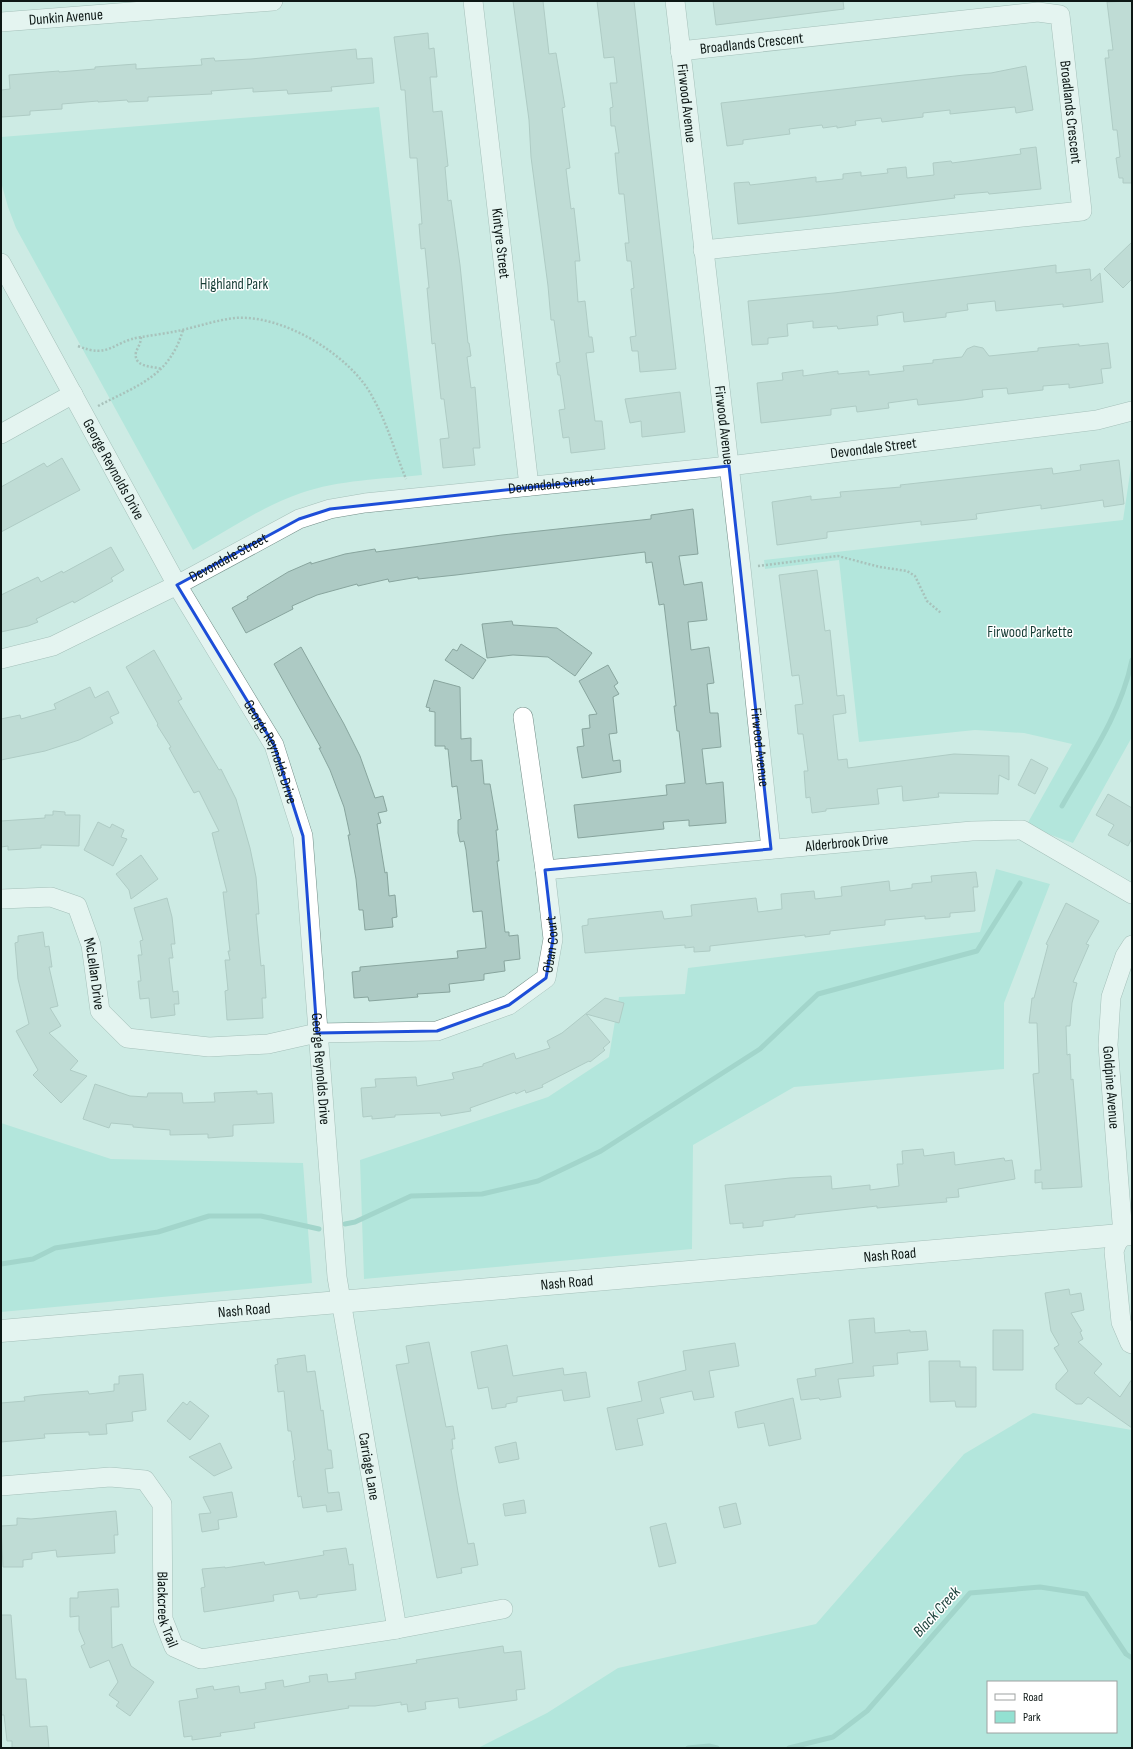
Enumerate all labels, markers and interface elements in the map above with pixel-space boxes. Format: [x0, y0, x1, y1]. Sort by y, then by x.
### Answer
street label: Dunkin Avenue [28, 5, 103, 29]
street label: Broadlands Crescent [699, 28, 805, 58]
street label: Broadlands Crescent [1056, 59, 1086, 165]
street label: Firwood Avenue [673, 63, 701, 144]
street label: Kintyre Street [487, 207, 515, 280]
park label: Highland Park [200, 275, 268, 294]
street label: Firwood Avenue [710, 385, 738, 466]
street label: George Reynolds Drive [78, 415, 149, 523]
street label: Devondale Street [829, 433, 918, 463]
street label: Devondale Street [507, 470, 596, 498]
street label: Devondale Street [186, 528, 271, 586]
park label: Firwood Parkette [987, 623, 1073, 642]
street label: George Reynolds Drive [239, 696, 302, 806]
street label: Firwood Avenue [746, 707, 774, 788]
street label: Alderbrook Drive [803, 829, 889, 856]
street label: Oban Court [538, 915, 563, 974]
street label: McLellan Drive [80, 935, 109, 1011]
street label: George Reynolds Drive [307, 1012, 335, 1125]
street label: Goldpine Avenue [1099, 1045, 1124, 1130]
street label: Nash Road [863, 1243, 917, 1266]
street label: Nash Road [540, 1271, 594, 1294]
street label: Nash Road [217, 1298, 271, 1322]
street label: Carriage Lane [354, 1431, 384, 1502]
street label: Blackcreek Trail [153, 1571, 183, 1650]
water label: Black Creek [909, 1582, 965, 1641]
legend [987, 1681, 1117, 1733]
text: Road [1023, 1690, 1043, 1705]
text: Park [1023, 1710, 1041, 1725]

